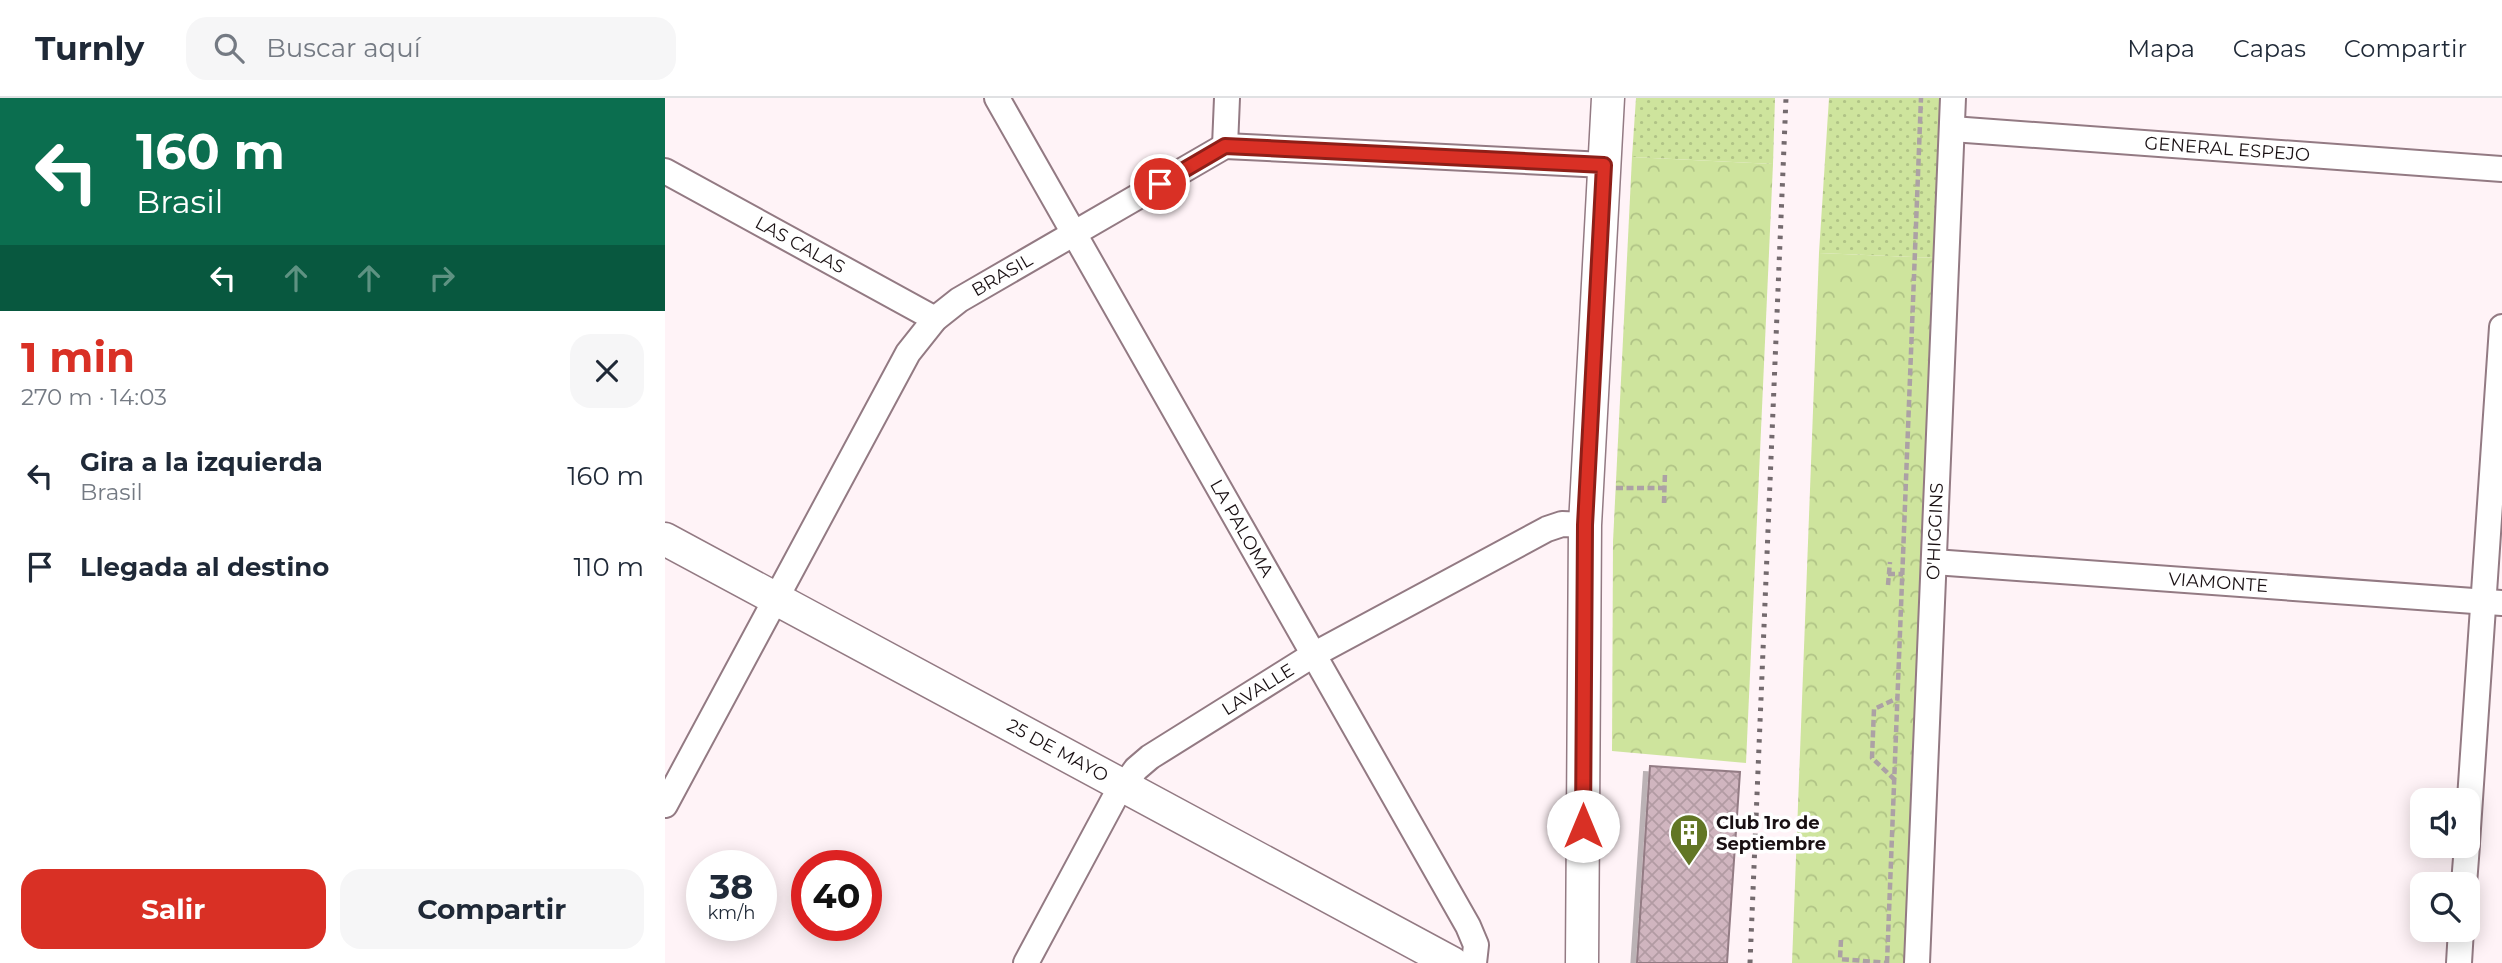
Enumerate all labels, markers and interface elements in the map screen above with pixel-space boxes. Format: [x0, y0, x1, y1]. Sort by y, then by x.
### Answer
search box [186, 17, 676, 80]
text: Turnly [35, 28, 144, 68]
icon: search [210, 29, 248, 67]
text: Buscar aquí [266, 32, 421, 64]
text: Mapa [2127, 34, 2195, 63]
text: Capas [2233, 34, 2306, 63]
text: Compartir [2344, 34, 2467, 63]
text: 160 m [136, 122, 285, 181]
icon: left [21, 126, 112, 217]
street label: GENERAL ESPEJO [2144, 132, 2311, 166]
pin [1130, 154, 1190, 214]
icon: arrive [1141, 165, 1179, 203]
text: Brasil [136, 182, 223, 221]
street label: LAS CALAS [751, 212, 849, 279]
street label: BRASIL [968, 249, 1037, 301]
icon: left [204, 259, 242, 297]
icon: ahead [277, 259, 315, 297]
icon: ahead [350, 259, 388, 297]
icon: right [423, 259, 461, 297]
text: 1 min [21, 331, 135, 383]
button: close [570, 334, 644, 408]
text: 270 m · 14:03 [21, 383, 167, 411]
text: Gira a la izquierda [80, 446, 323, 478]
icon: left [21, 457, 59, 495]
text: 160 m [567, 460, 644, 492]
street label: LA PALOMA [1205, 476, 1278, 581]
text: Brasil [80, 478, 143, 506]
street label: O'HIGGINS [1922, 482, 1948, 581]
icon: arrive [21, 548, 59, 586]
text: Llegada al destino [80, 551, 329, 583]
text: 110 m [574, 551, 644, 583]
street label: VIAMONTE [2168, 568, 2269, 597]
street label: LAVALLE [1218, 659, 1298, 720]
street label: 25 DE MAYO [1003, 714, 1112, 787]
map controls [2410, 788, 2480, 942]
button: sound [2410, 788, 2480, 858]
position arrow [1546, 789, 1620, 863]
building icon: Club 1ro de Septiembre [1668, 812, 1710, 867]
place label: Club 1ro de Septiembre [1716, 812, 1826, 855]
speed limit sign: 40 [791, 850, 882, 941]
text: 38 [710, 865, 753, 908]
button: Salir [21, 869, 326, 949]
button: Compartir [340, 869, 644, 949]
button: search [2410, 872, 2480, 942]
text: km/h [707, 902, 756, 924]

